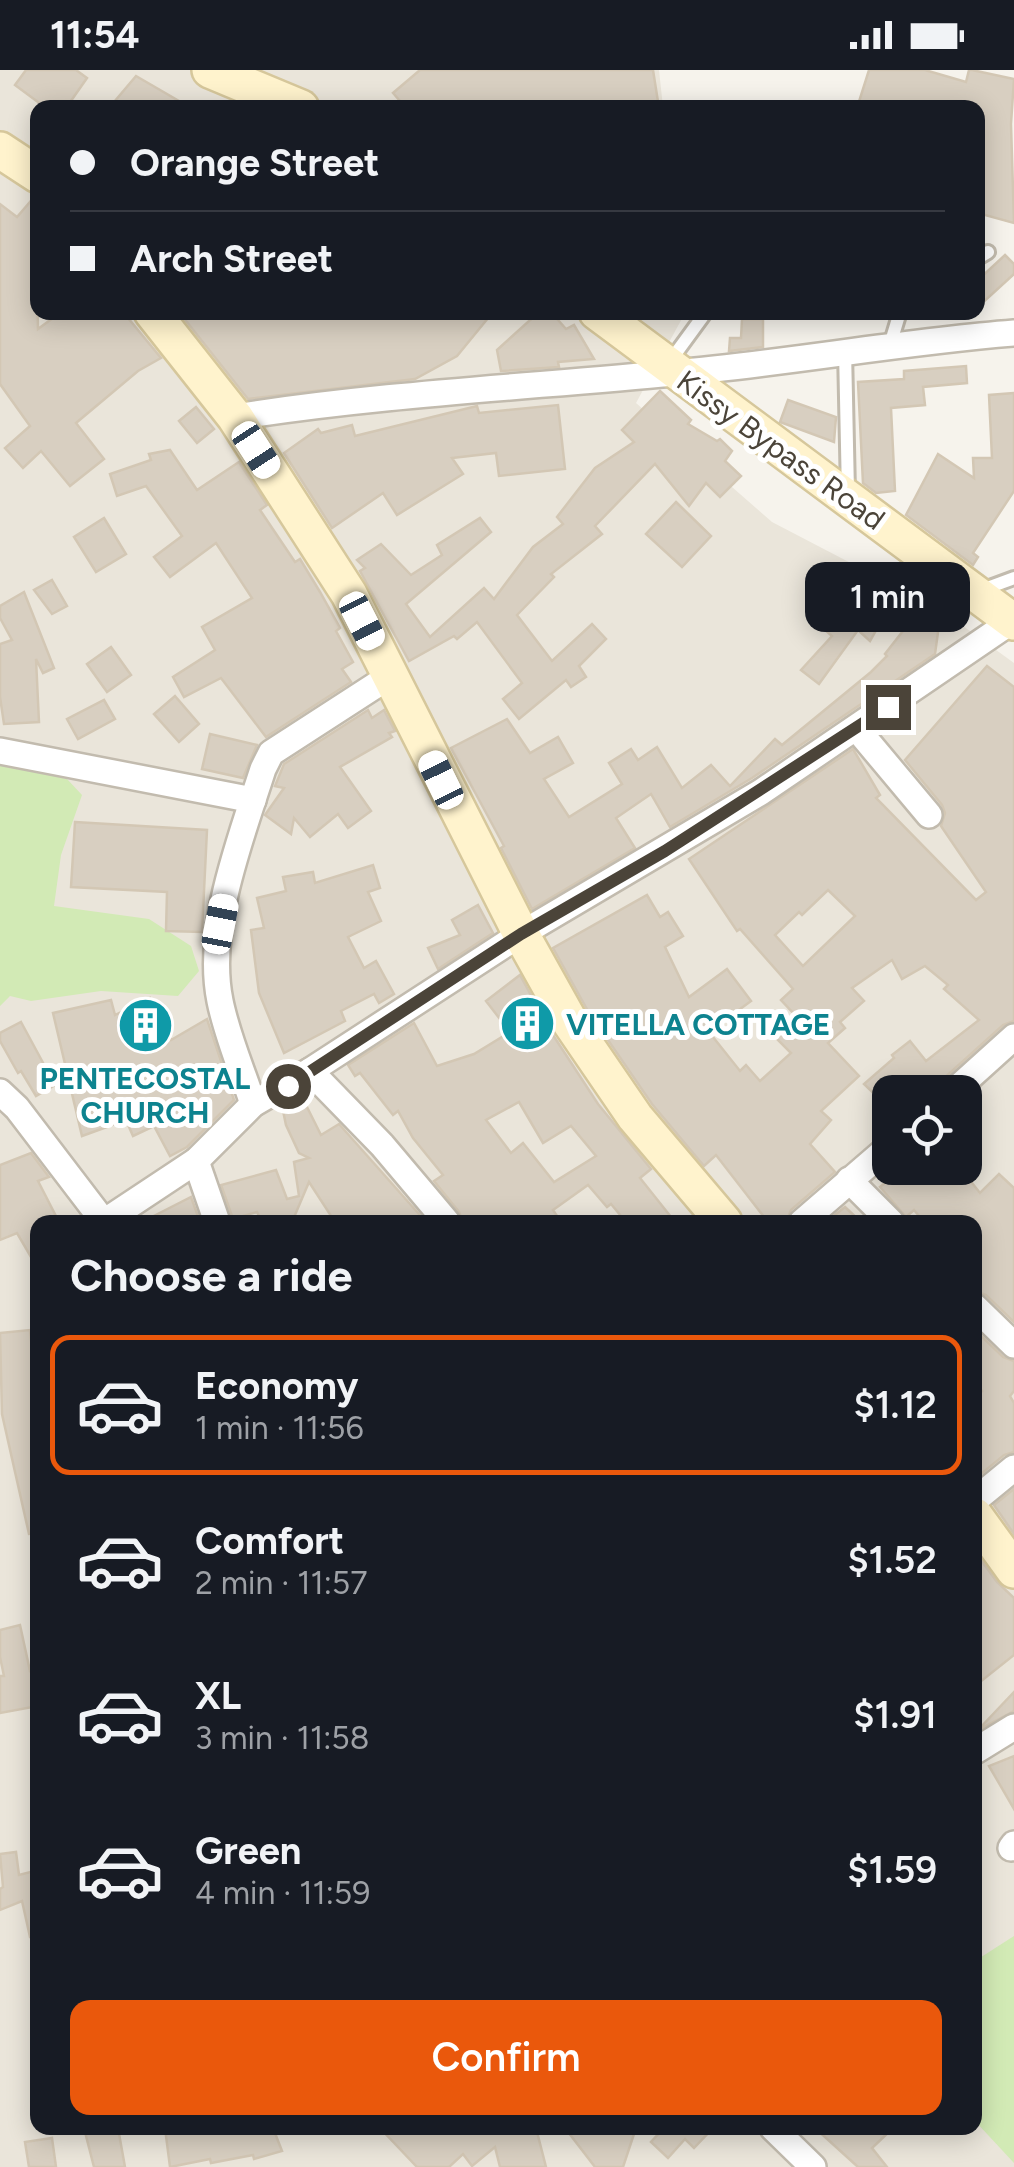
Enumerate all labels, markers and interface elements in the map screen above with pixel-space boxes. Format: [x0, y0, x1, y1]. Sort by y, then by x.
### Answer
text: 11:54 [50, 12, 140, 58]
text: Orange Street [130, 140, 379, 186]
text: Arch Street [130, 236, 333, 282]
street label: Kissy Bypass Road [670, 362, 892, 538]
car [227, 417, 285, 483]
callout: 1 min [806, 562, 970, 632]
text: 1 min [850, 578, 925, 616]
car [335, 587, 389, 655]
route end [866, 685, 911, 730]
car [414, 746, 468, 814]
car [200, 892, 240, 956]
building icon: VITELLA COTTAGE [497, 994, 557, 1054]
building icon: PENTECOSTAL CHURCH [115, 995, 175, 1055]
place label: VITELLA COTTAGE [566, 1006, 830, 1043]
place label: PENTECOSTAL CHURCH [40, 1060, 250, 1131]
route start [266, 1064, 311, 1109]
map controls [872, 1075, 982, 1185]
button: locate [872, 1075, 982, 1185]
text: Choose a ride [70, 1248, 352, 1302]
icon: car [75, 1360, 165, 1450]
text: Economy [195, 1363, 358, 1409]
text: $1.12 [853, 1382, 937, 1428]
text: 1 min · 11:56 [195, 1409, 364, 1447]
icon: car [75, 1515, 165, 1605]
text: Comfort [195, 1518, 344, 1564]
text: $1.52 [847, 1537, 937, 1583]
text: 2 min · 11:57 [195, 1564, 367, 1602]
icon: car [75, 1670, 165, 1760]
text: XL [195, 1673, 241, 1719]
text: $1.91 [853, 1692, 937, 1738]
text: 3 min · 11:58 [195, 1719, 369, 1757]
icon: car [75, 1825, 165, 1915]
text: Green [195, 1828, 301, 1874]
text: $1.59 [847, 1847, 937, 1893]
text: 4 min · 11:59 [195, 1874, 370, 1912]
button: Confirm [70, 2000, 942, 2115]

